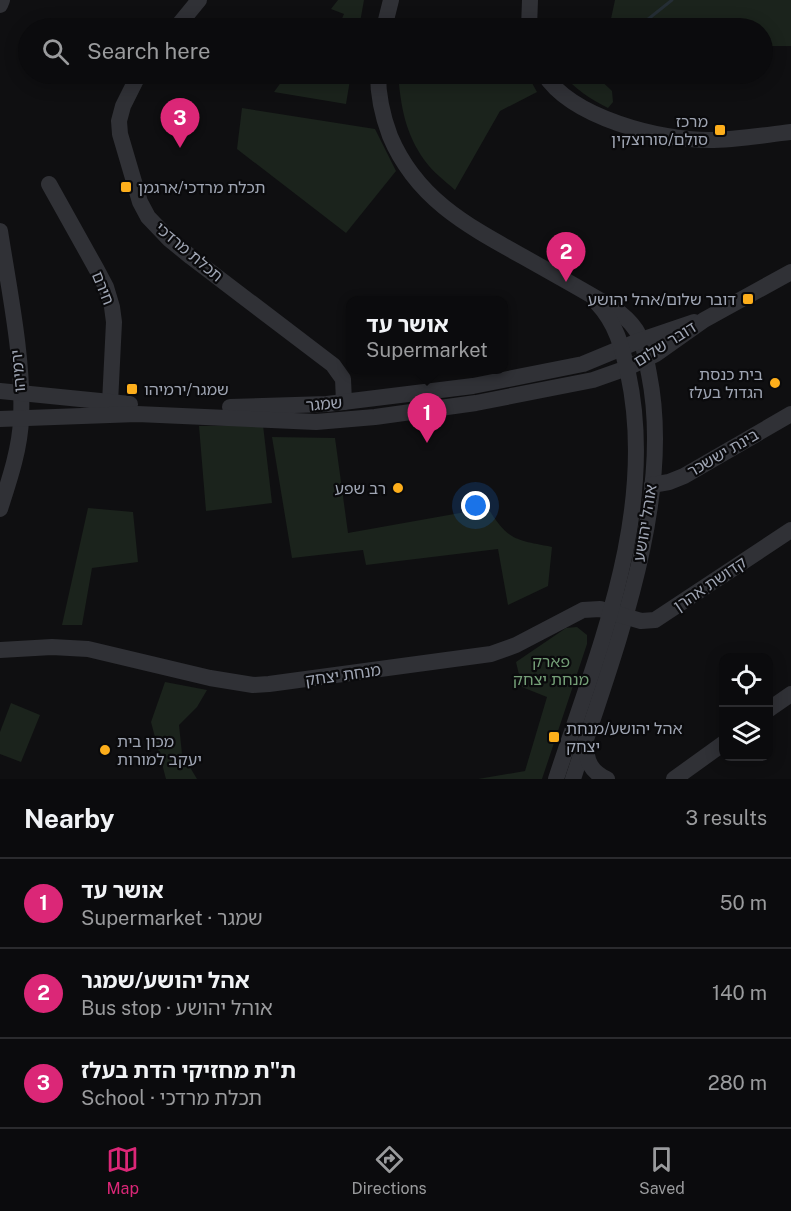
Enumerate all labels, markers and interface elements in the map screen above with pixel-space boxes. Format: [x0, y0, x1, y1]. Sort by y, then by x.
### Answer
search box [18, 18, 773, 84]
icon: search [39, 35, 72, 68]
text: Search here [87, 38, 211, 64]
pin: 3 [160, 98, 200, 148]
place label: מרכז סולם/סורוצקין [611, 112, 708, 149]
marker: מרכז סולם/סורוצקין [713, 123, 727, 137]
place label: תכלת מרדכי/ארגמן [138, 178, 266, 197]
marker: תכלת מרדכי/ארגמן [119, 180, 133, 194]
street label: תכלת מרדכי [151, 218, 227, 286]
pin: 2 [546, 232, 586, 282]
street label: חירם [88, 269, 118, 307]
place label: דובר שלום/אהל יהושע [588, 290, 736, 309]
marker: דובר שלום/אהל יהושע [741, 292, 755, 306]
popup [346, 296, 508, 374]
text: אושר עד [366, 311, 449, 337]
street label: דובר שלום [630, 317, 700, 371]
text: Supermarket [366, 338, 488, 362]
street label: ירמיהו [7, 349, 29, 393]
place label: בית כנסת הגדול בעלז [689, 365, 763, 402]
marker: בית כנסת הגדול בעלז [768, 376, 782, 390]
place label: שמגר/ירמיהו [144, 380, 229, 399]
marker: שמגר/ירמיהו [125, 382, 139, 396]
street label: שמגר [305, 393, 343, 415]
pin: 1 [408, 394, 446, 443]
street label: בינת יששכר [684, 425, 762, 481]
place label: רב שפע [335, 479, 386, 498]
marker: רב שפע [391, 481, 405, 495]
street label: אוהל יהושע [630, 483, 660, 563]
your location [461, 491, 490, 520]
street label: קדושת אהרן [670, 553, 750, 615]
park label: פארק מנחת יצחק [513, 652, 589, 689]
map controls [719, 653, 773, 761]
button: locate [719, 653, 773, 707]
street label: מנחת יצחק [304, 660, 382, 690]
button: layers [719, 707, 773, 761]
place label: אהל יהושע/מנחת יצחק [566, 719, 683, 756]
marker: אהל יהושע/מנחת יצחק [547, 730, 561, 744]
place label: מכון בית יעקב למורות [117, 732, 202, 769]
marker: מכון בית יעקב למורות [98, 743, 112, 757]
text: Nearby [24, 803, 114, 834]
text: 3 results [686, 806, 767, 830]
text: אושר עד [81, 877, 164, 903]
text: 1 [39, 891, 48, 915]
text: 50 m [720, 891, 767, 915]
text: Supermarket · שמגר [81, 906, 263, 930]
text: אהל יהושע/שמגר [81, 967, 250, 993]
text: 2 [37, 981, 50, 1005]
text: 140 m [712, 981, 767, 1005]
text: Bus stop · אוהל יהושע [81, 996, 273, 1020]
text: ת"ת מחזיקי הדת בעלז [81, 1057, 296, 1083]
text: 3 [37, 1071, 50, 1095]
text: 280 m [708, 1071, 767, 1095]
text: School · תכלת מרדכי [81, 1086, 262, 1110]
tab: Map [106, 1143, 139, 1198]
tab: Directions [352, 1143, 427, 1198]
tab: Saved [639, 1143, 685, 1198]

